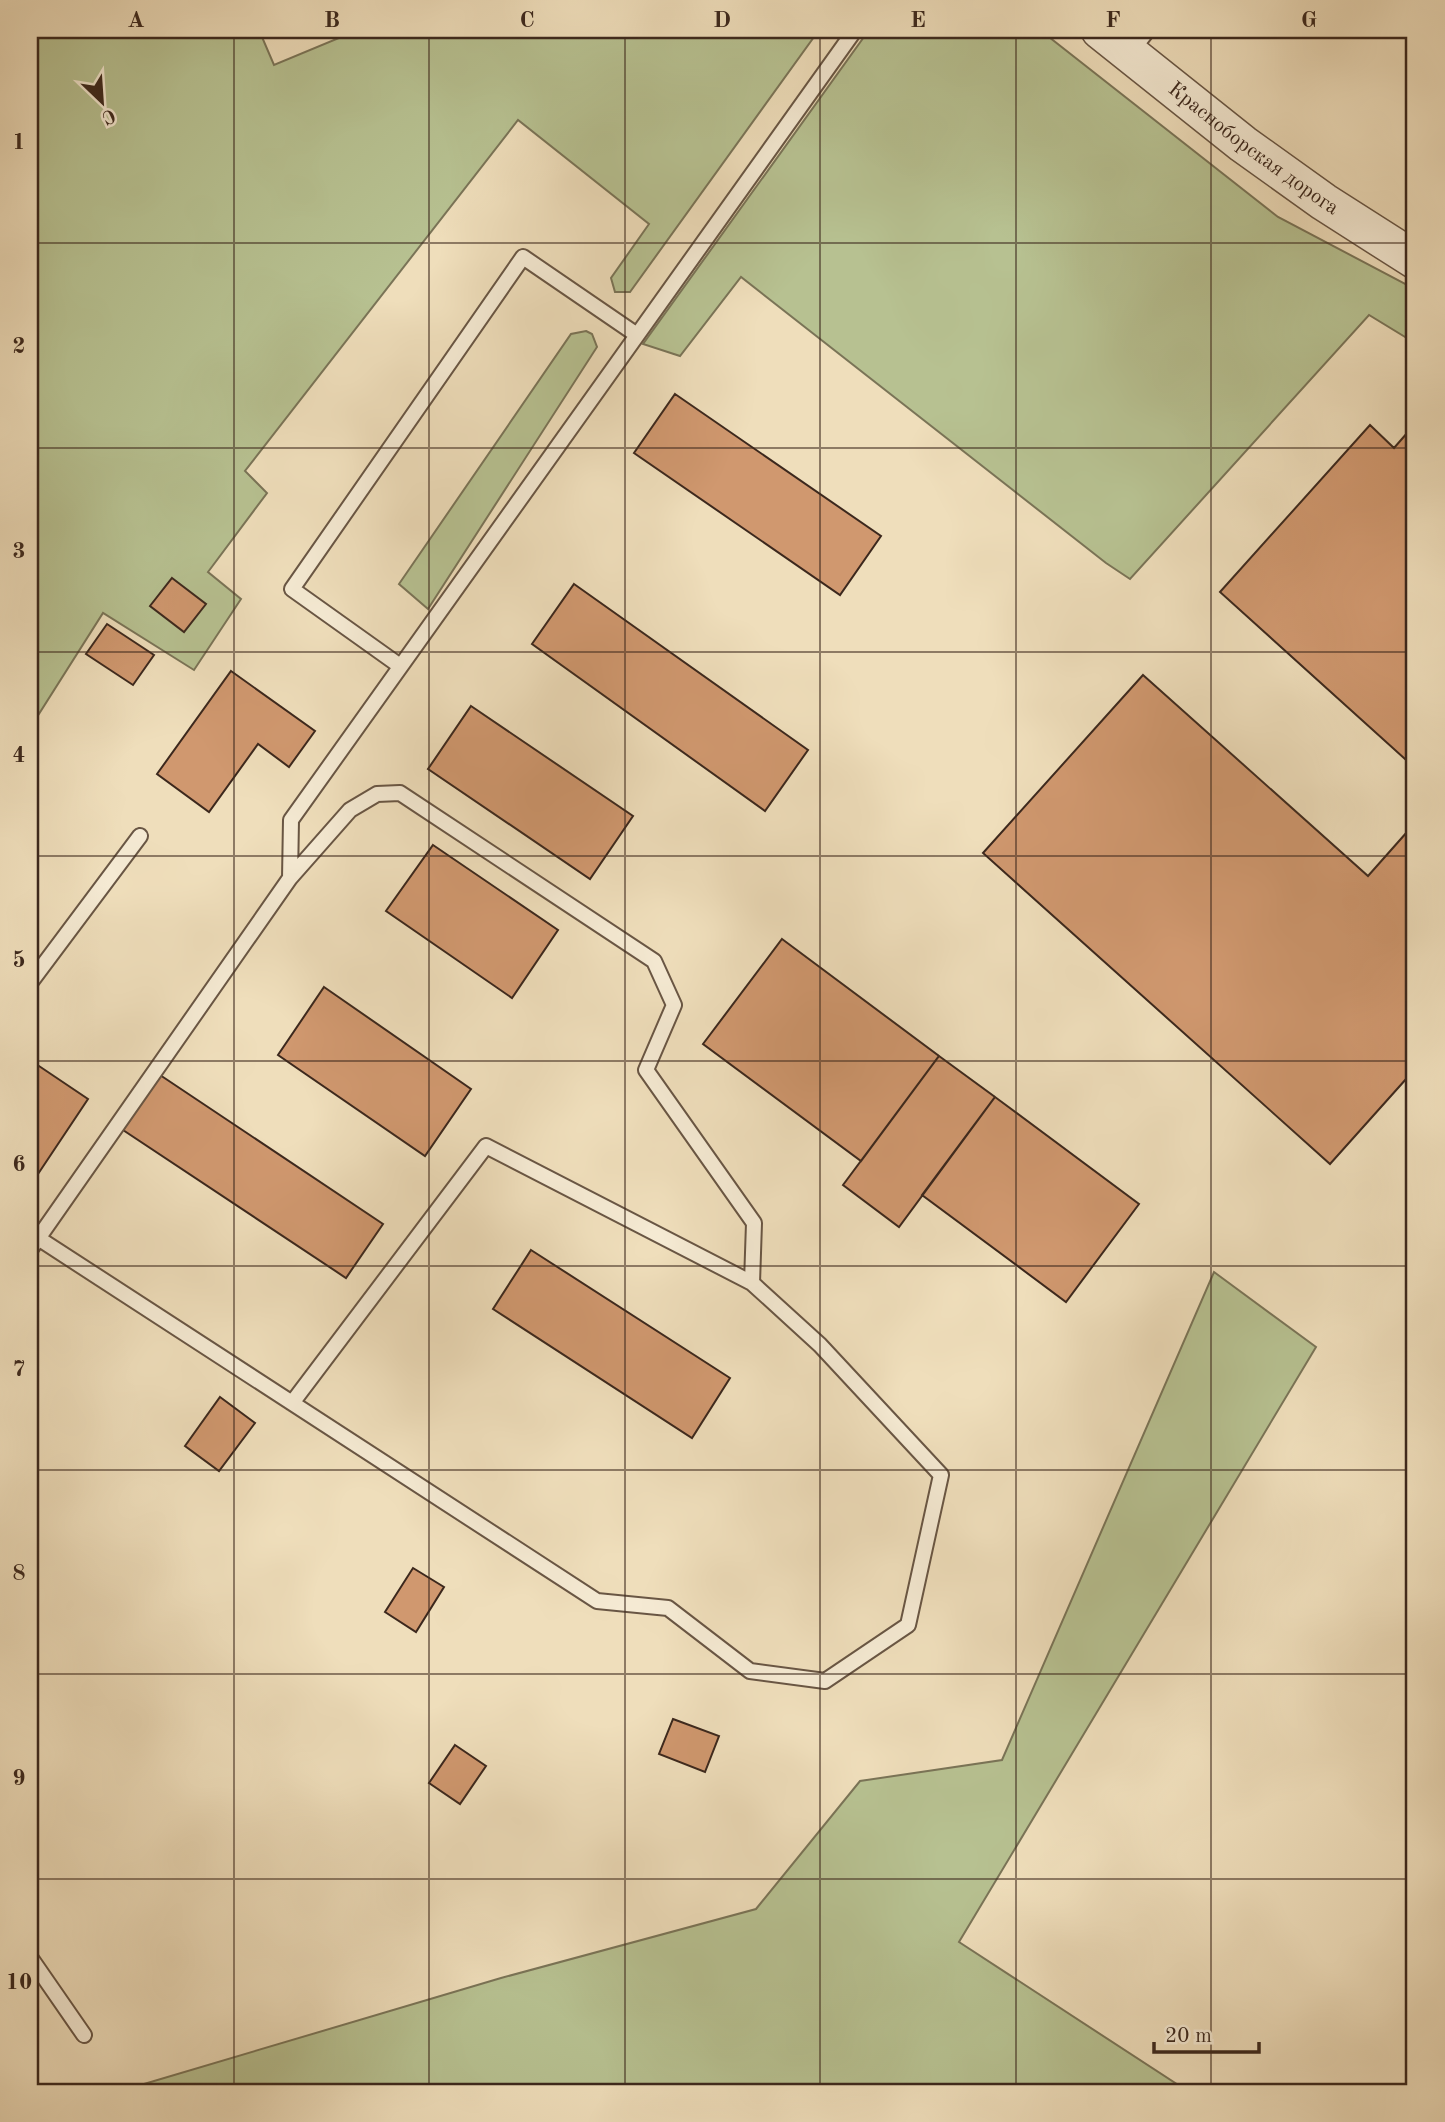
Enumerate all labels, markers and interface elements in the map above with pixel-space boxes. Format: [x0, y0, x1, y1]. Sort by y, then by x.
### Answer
text: A [127, 9, 145, 32]
text: B [324, 9, 340, 32]
text: C [519, 9, 535, 32]
text: D [713, 9, 731, 32]
text: E [910, 9, 926, 32]
text: F [1105, 9, 1121, 32]
text: G [1301, 9, 1317, 32]
north arrow [66, 66, 136, 136]
street label: Красноборская дорога [1164, 78, 1342, 219]
text: С [98, 104, 118, 126]
text: 1 [12, 131, 26, 154]
text: 2 [12, 335, 26, 358]
text: 3 [12, 540, 26, 563]
text: 4 [12, 744, 26, 767]
text: 5 [12, 949, 26, 972]
text: 6 [12, 1153, 26, 1176]
text: 7 [12, 1358, 26, 1381]
text: 8 [12, 1562, 26, 1585]
text: 9 [12, 1767, 26, 1790]
text: 10 [6, 1971, 32, 1994]
scale bar [1154, 2010, 1260, 2054]
text: 20 m [1165, 2026, 1212, 2047]

